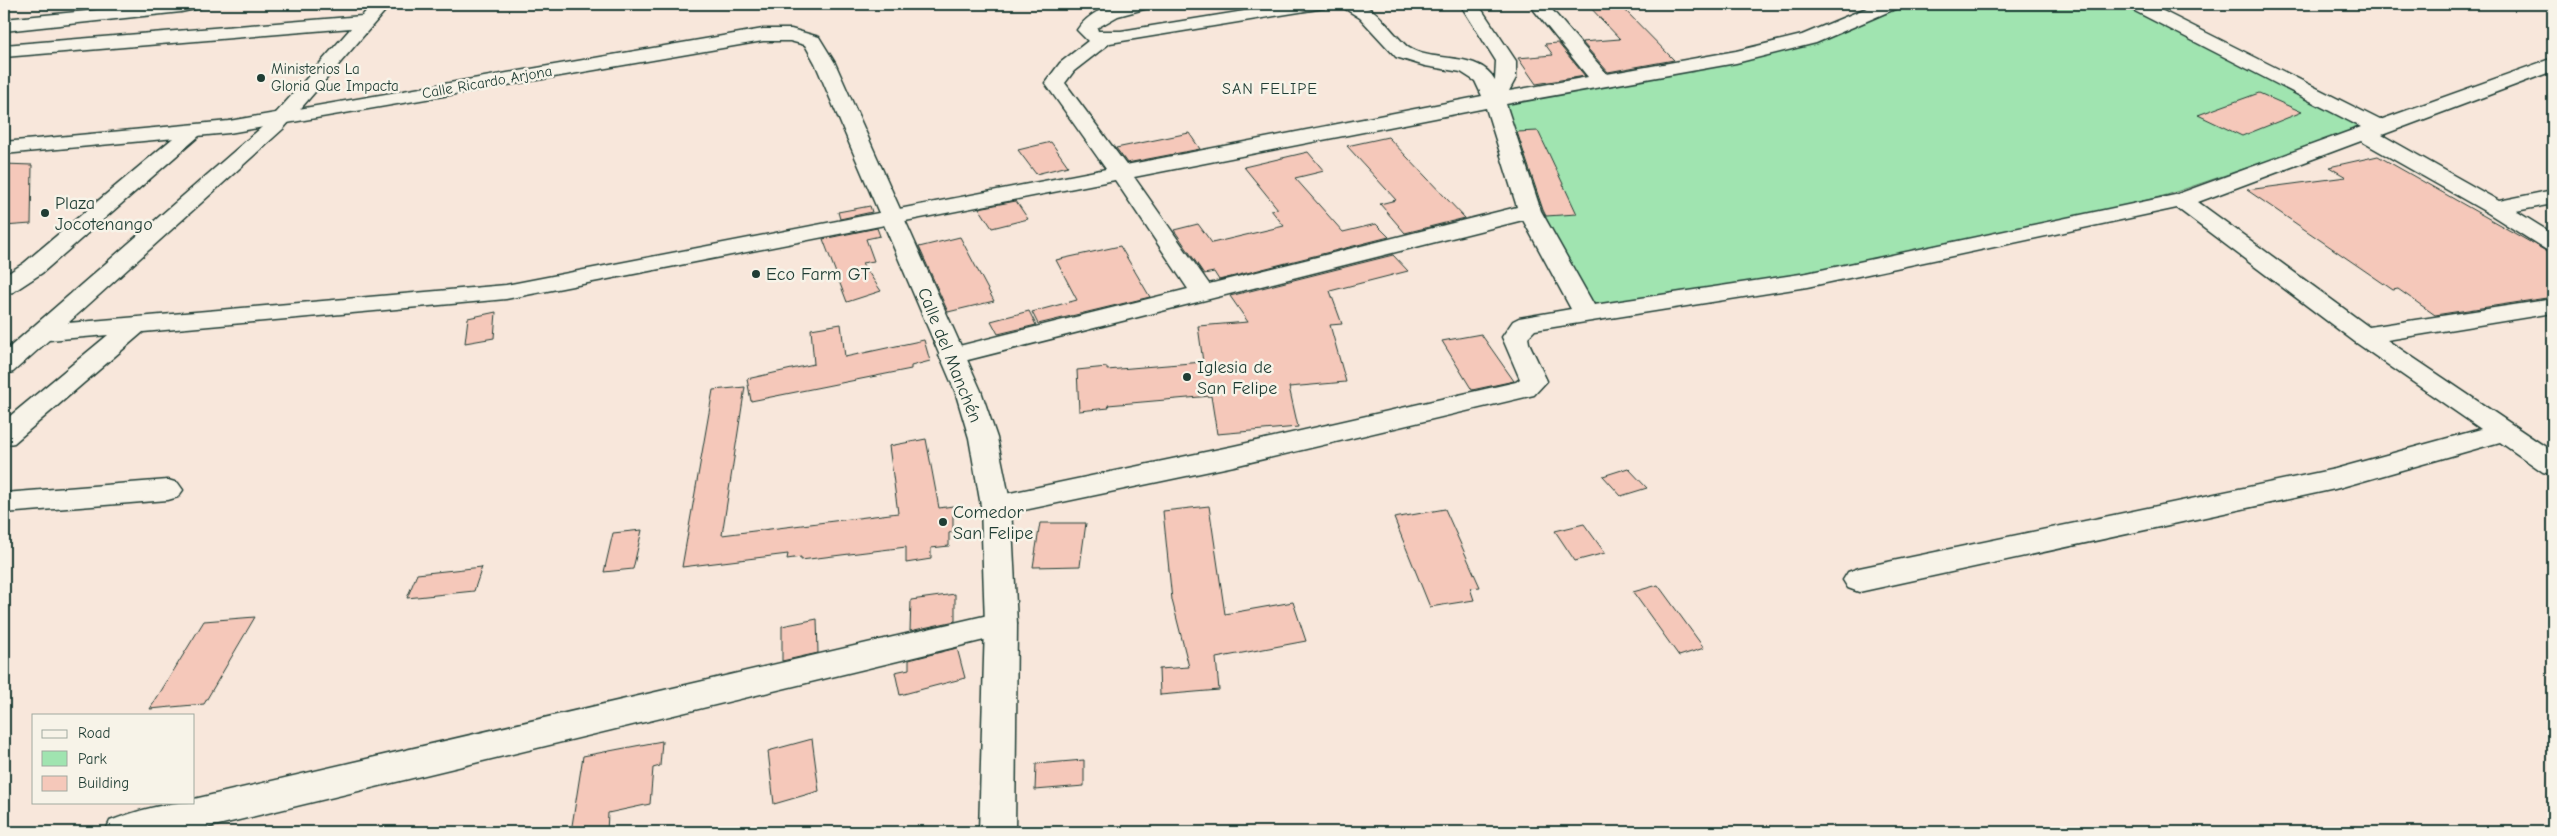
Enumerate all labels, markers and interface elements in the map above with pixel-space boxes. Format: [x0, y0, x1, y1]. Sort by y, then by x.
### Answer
place label: Ministerios La Gloria Que Impacta [271, 60, 399, 95]
street label: Calle Ricardo Arjona [420, 62, 554, 102]
marker: Ministerios La Gloria Que Impacta [255, 72, 267, 84]
district label: SAN FELIPE [1222, 80, 1318, 98]
place label: Plaza Jocotenango [55, 193, 153, 235]
marker: Plaza Jocotenango [39, 207, 51, 219]
place label: Eco Farm GT [766, 264, 871, 285]
marker: Eco Farm GT [750, 268, 762, 280]
street label: Calle del Manchén [913, 285, 986, 426]
place label: Iglesia de San Felipe [1197, 357, 1277, 399]
marker: Iglesia de San Felipe [1181, 371, 1193, 383]
place label: Comedor San Felipe [953, 502, 1033, 544]
marker: Comedor San Felipe [937, 516, 949, 528]
legend [32, 714, 195, 804]
text: Road [78, 724, 110, 742]
text: Park [78, 750, 107, 768]
text: Building [78, 774, 129, 792]

